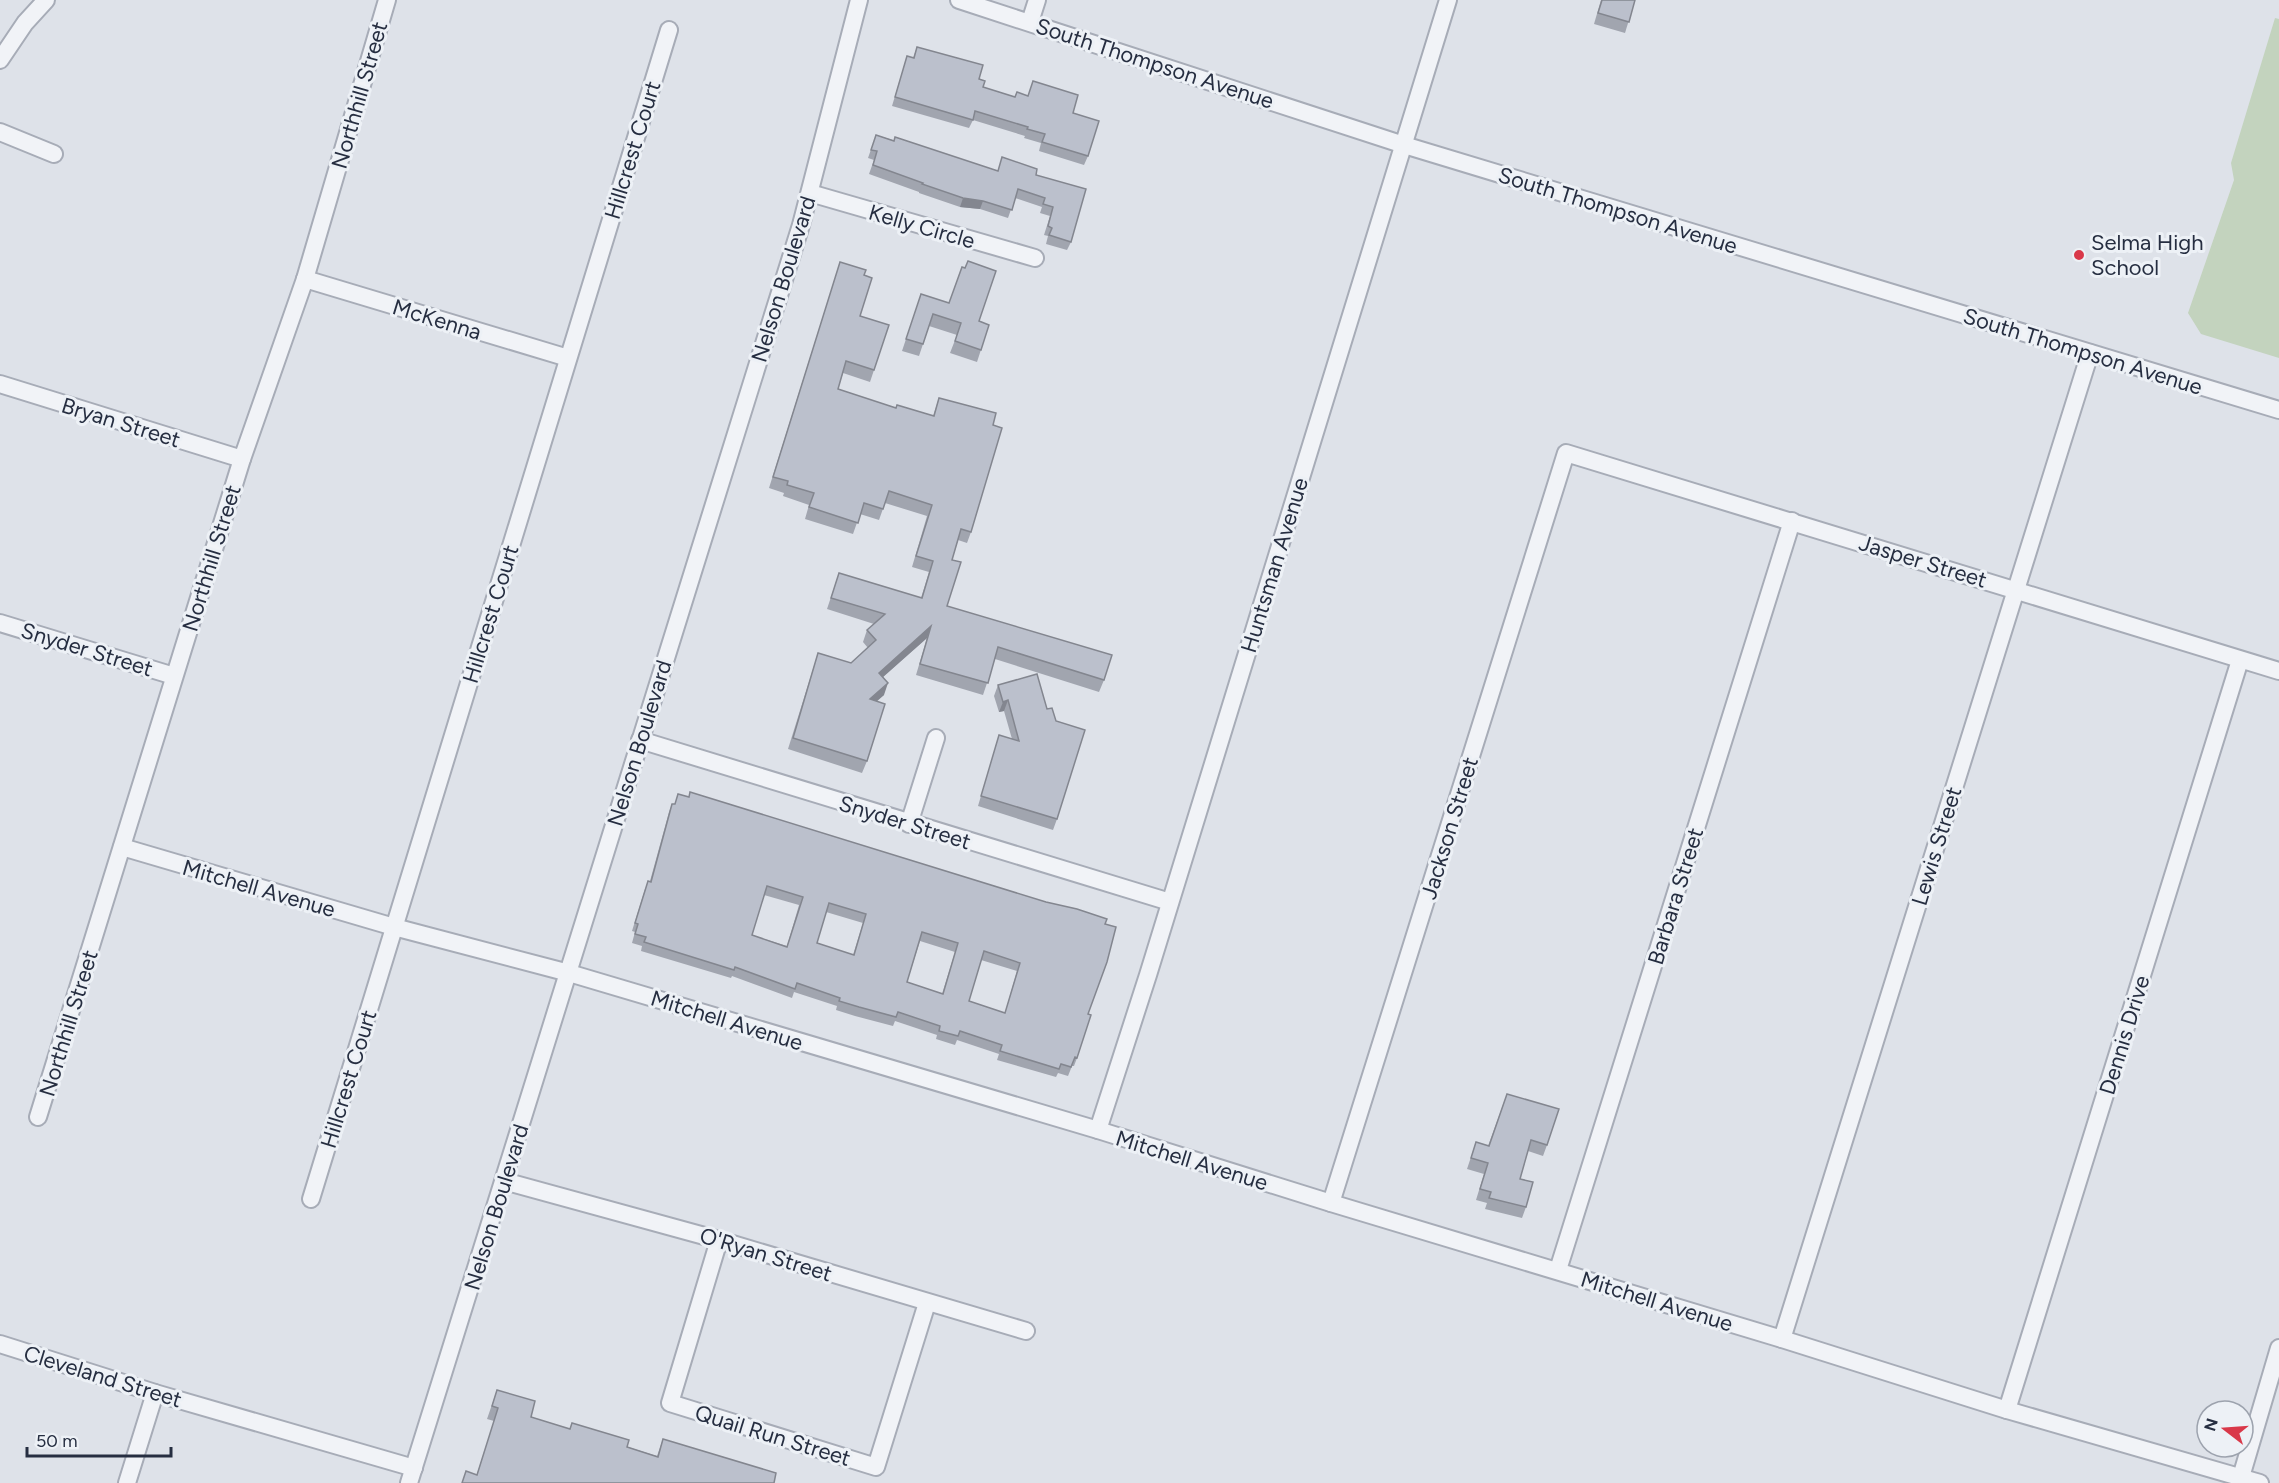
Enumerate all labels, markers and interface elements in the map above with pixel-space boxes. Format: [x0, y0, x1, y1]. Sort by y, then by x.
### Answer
street label: South Thompson Avenue [1032, 12, 1277, 115]
street label: Northhill Street [326, 18, 393, 172]
street label: Hillcrest Court [599, 78, 666, 223]
street label: South Thompson Avenue [1495, 161, 1741, 260]
street label: Nelson Boulevard [745, 193, 822, 366]
street label: Kelly Circle [866, 198, 978, 254]
place label: Selma High School [2091, 229, 2204, 281]
marker: Selma High School [2072, 248, 2086, 262]
street label: McKenna [389, 293, 485, 346]
street label: South Thompson Avenue [1960, 302, 2206, 401]
street label: Bryan Street [58, 392, 183, 453]
street label: Huntsman Avenue [1235, 474, 1314, 656]
street label: Northhill Street [176, 482, 247, 635]
street label: Jasper Street [1856, 529, 1990, 594]
street label: Hillcrest Court [457, 542, 524, 687]
street label: Snyder Street [18, 617, 156, 682]
street label: Nelson Boulevard [601, 657, 678, 830]
street label: Jackson Street [1415, 754, 1484, 903]
street label: Lewis Street [1906, 783, 1967, 909]
street label: Snyder Street [836, 790, 974, 855]
street label: Barbara Street [1642, 824, 1709, 968]
street label: Mitchell Avenue [179, 854, 338, 923]
street label: Northhill Street [33, 947, 104, 1100]
street label: Dennis Drive [2094, 972, 2155, 1098]
street label: Mitchell Avenue [648, 985, 806, 1056]
street label: Hillcrest Court [315, 1007, 382, 1152]
street label: Nelson Boulevard [458, 1121, 535, 1294]
street label: Mitchell Avenue [1113, 1125, 1271, 1196]
street label: O'Ryan Street [696, 1222, 835, 1287]
street label: Mitchell Avenue [1578, 1266, 1736, 1337]
street label: Cleveland Street [21, 1340, 185, 1413]
street label: Quail Run Street [692, 1399, 854, 1472]
north arrow [2195, 1399, 2255, 1459]
text: N [2200, 1416, 2222, 1433]
scale bar [27, 1420, 171, 1458]
text: 50 m [36, 1430, 78, 1452]

